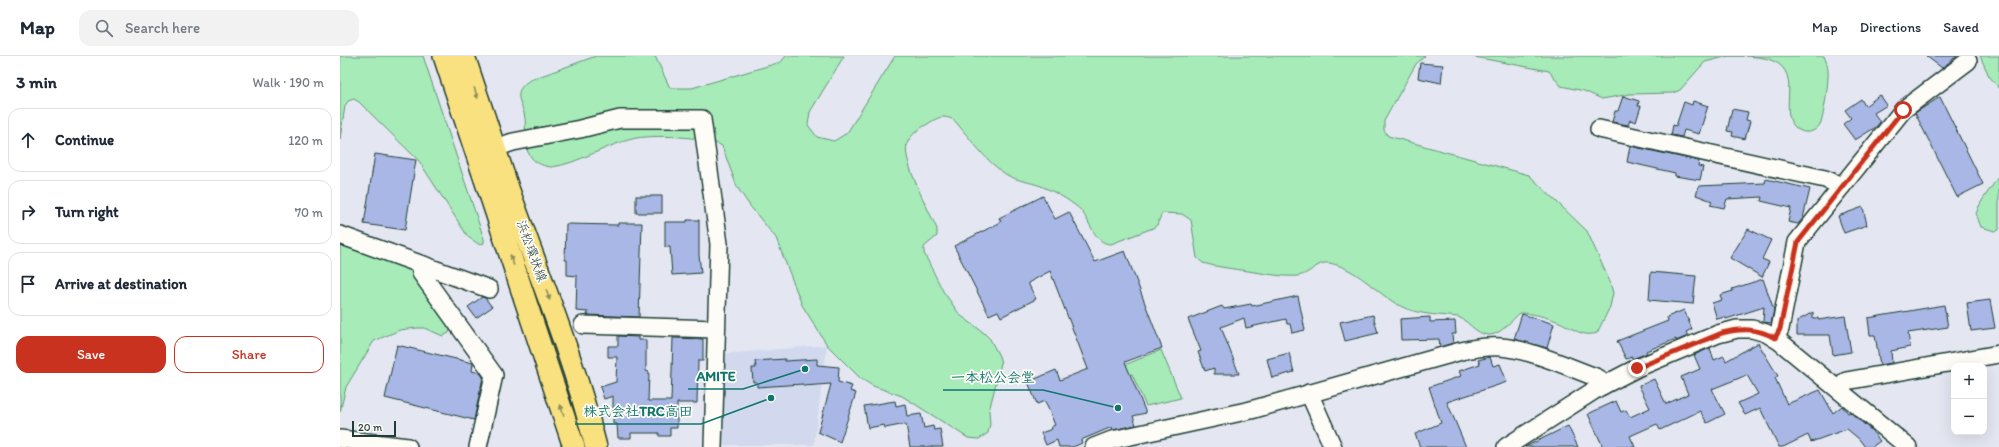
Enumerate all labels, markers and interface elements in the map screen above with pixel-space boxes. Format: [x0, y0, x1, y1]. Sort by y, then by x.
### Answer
search box [79, 10, 359, 46]
text: Map [20, 16, 55, 39]
icon: search [93, 17, 115, 39]
text: Search here [125, 19, 200, 37]
text: Map [1812, 19, 1838, 36]
text: Directions [1860, 19, 1921, 36]
text: Saved [1943, 19, 1979, 36]
text: 3 min [16, 72, 57, 92]
text: Walk · 190 m [253, 75, 324, 90]
one-way arrow [474, 87, 480, 99]
route start [1894, 101, 1912, 119]
icon: ahead [17, 129, 39, 151]
text: Continue [55, 131, 114, 149]
text: 120 m [288, 133, 323, 148]
icon: right [17, 201, 39, 223]
text: Turn right [55, 203, 119, 221]
text: 70 m [295, 205, 323, 220]
street label: 浜松環状線 [514, 218, 551, 285]
one-way arrow [509, 253, 515, 265]
icon: arrive [17, 273, 39, 295]
text: Arrive at destination [55, 275, 187, 293]
one-way arrow [545, 289, 551, 301]
button: Save [16, 336, 166, 373]
button: Share [174, 336, 324, 373]
route end [1628, 359, 1646, 377]
callout: AMITE [688, 363, 743, 389]
map controls [1951, 363, 1987, 435]
button: + [1951, 363, 1987, 399]
callout: 一本松公会堂 [943, 364, 1043, 390]
text: AMITE [695, 368, 736, 385]
text: 一本松公会堂 [951, 369, 1035, 386]
callout: 株式会社TRC高田 [575, 398, 701, 424]
button: − [1951, 399, 1987, 435]
one-way arrow [559, 403, 565, 415]
text: 株式会社TRC高田 [583, 403, 693, 420]
scale bar [352, 419, 396, 438]
text: 20 m [358, 421, 382, 434]

